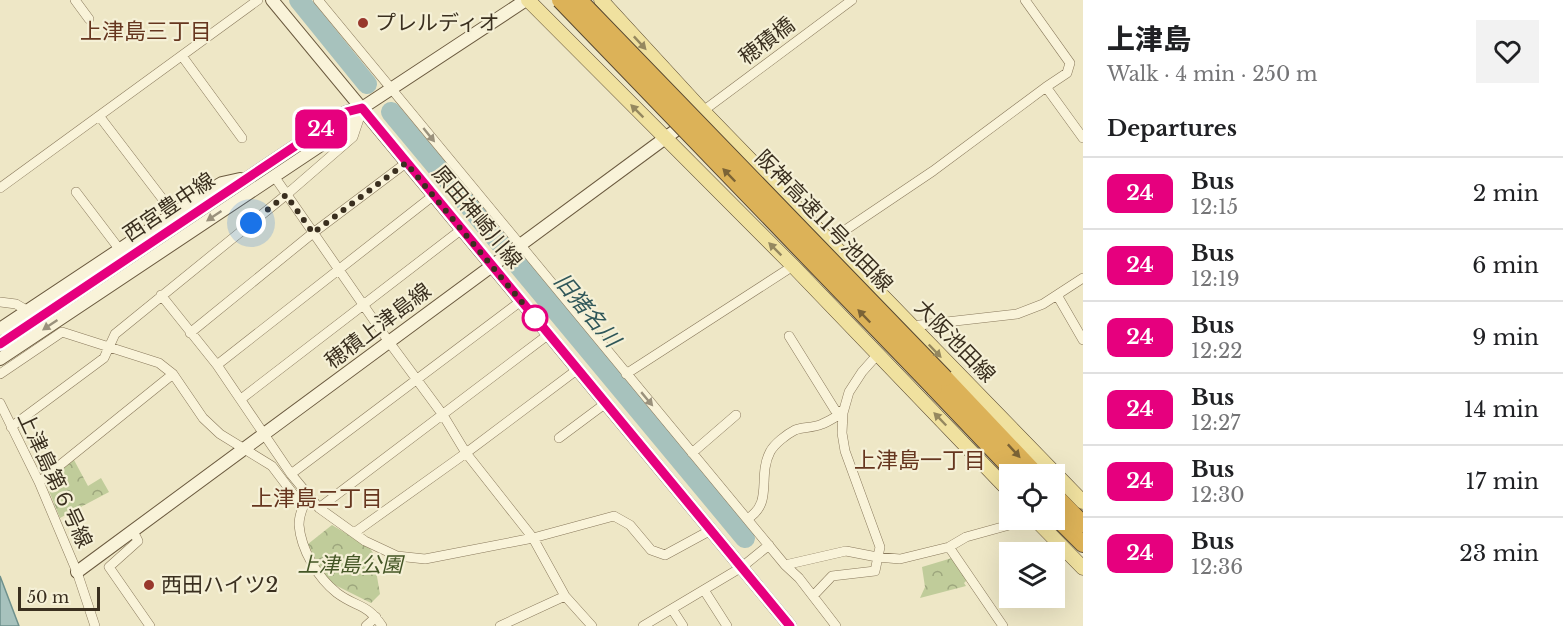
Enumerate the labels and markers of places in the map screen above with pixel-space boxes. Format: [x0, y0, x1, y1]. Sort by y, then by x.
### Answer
place label: プレルディオ [375, 10, 500, 36]
marker: プレルディオ [356, 16, 370, 30]
unlabelled marker [522, 305, 548, 331]
place label: 西田ハイツ2 [161, 572, 279, 598]
marker: 西田ハイツ2 [142, 578, 156, 592]

